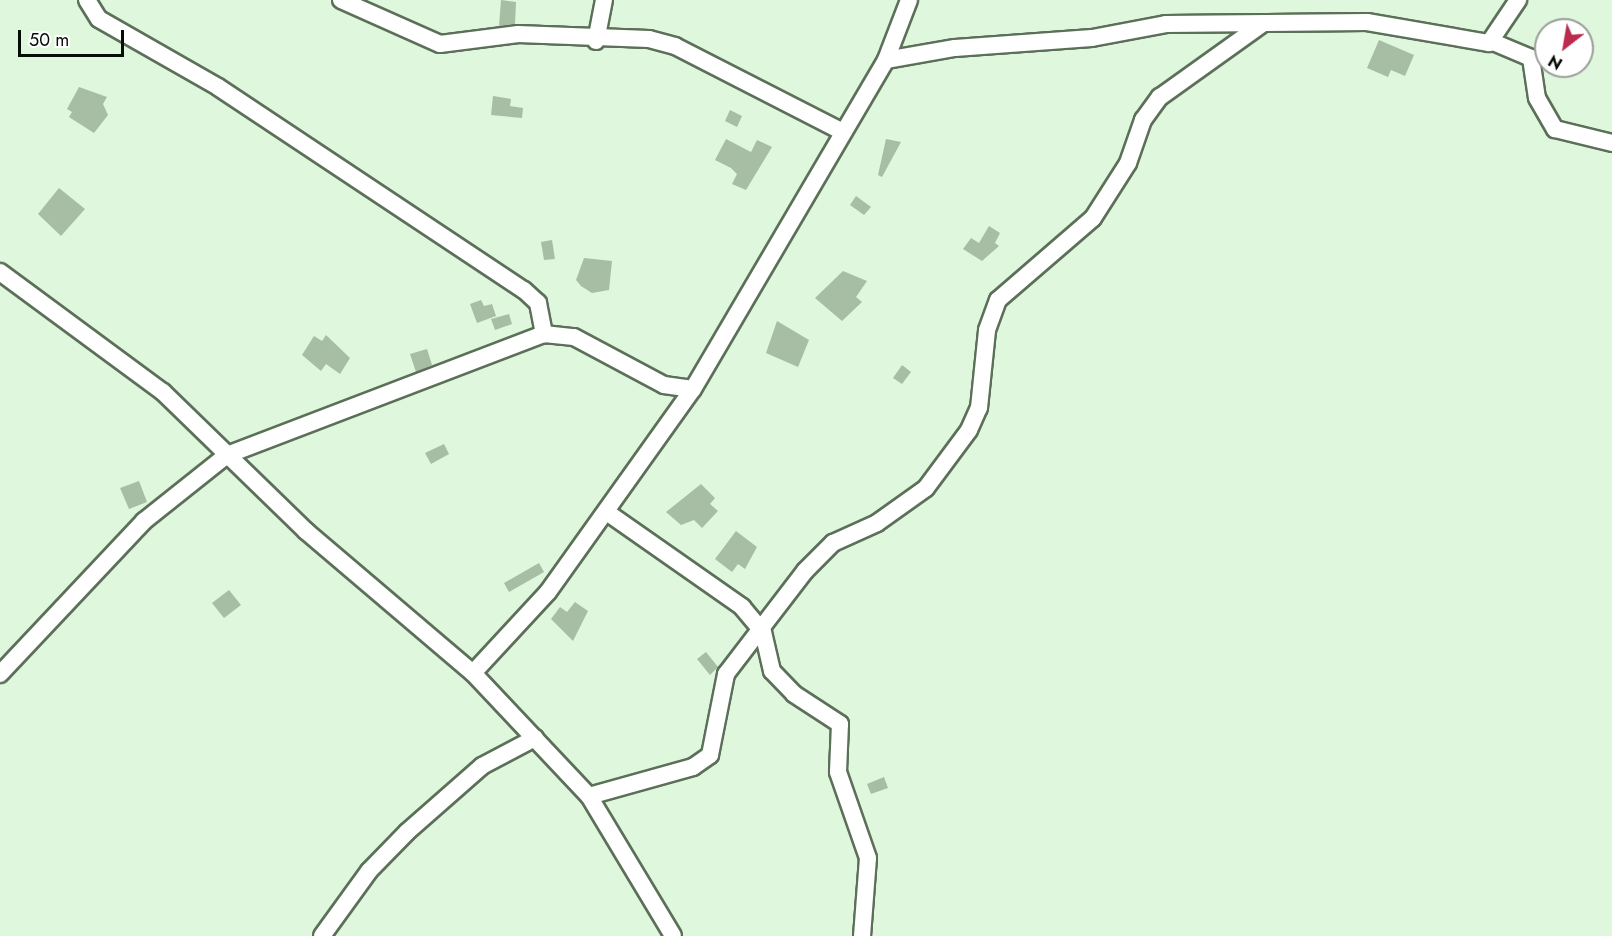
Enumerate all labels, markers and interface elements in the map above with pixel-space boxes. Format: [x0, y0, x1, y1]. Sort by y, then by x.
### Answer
scale bar [21, 18, 128, 56]
north arrow [1534, 18, 1594, 78]
text: 50 m [29, 27, 69, 53]
text: N [1544, 49, 1567, 75]

